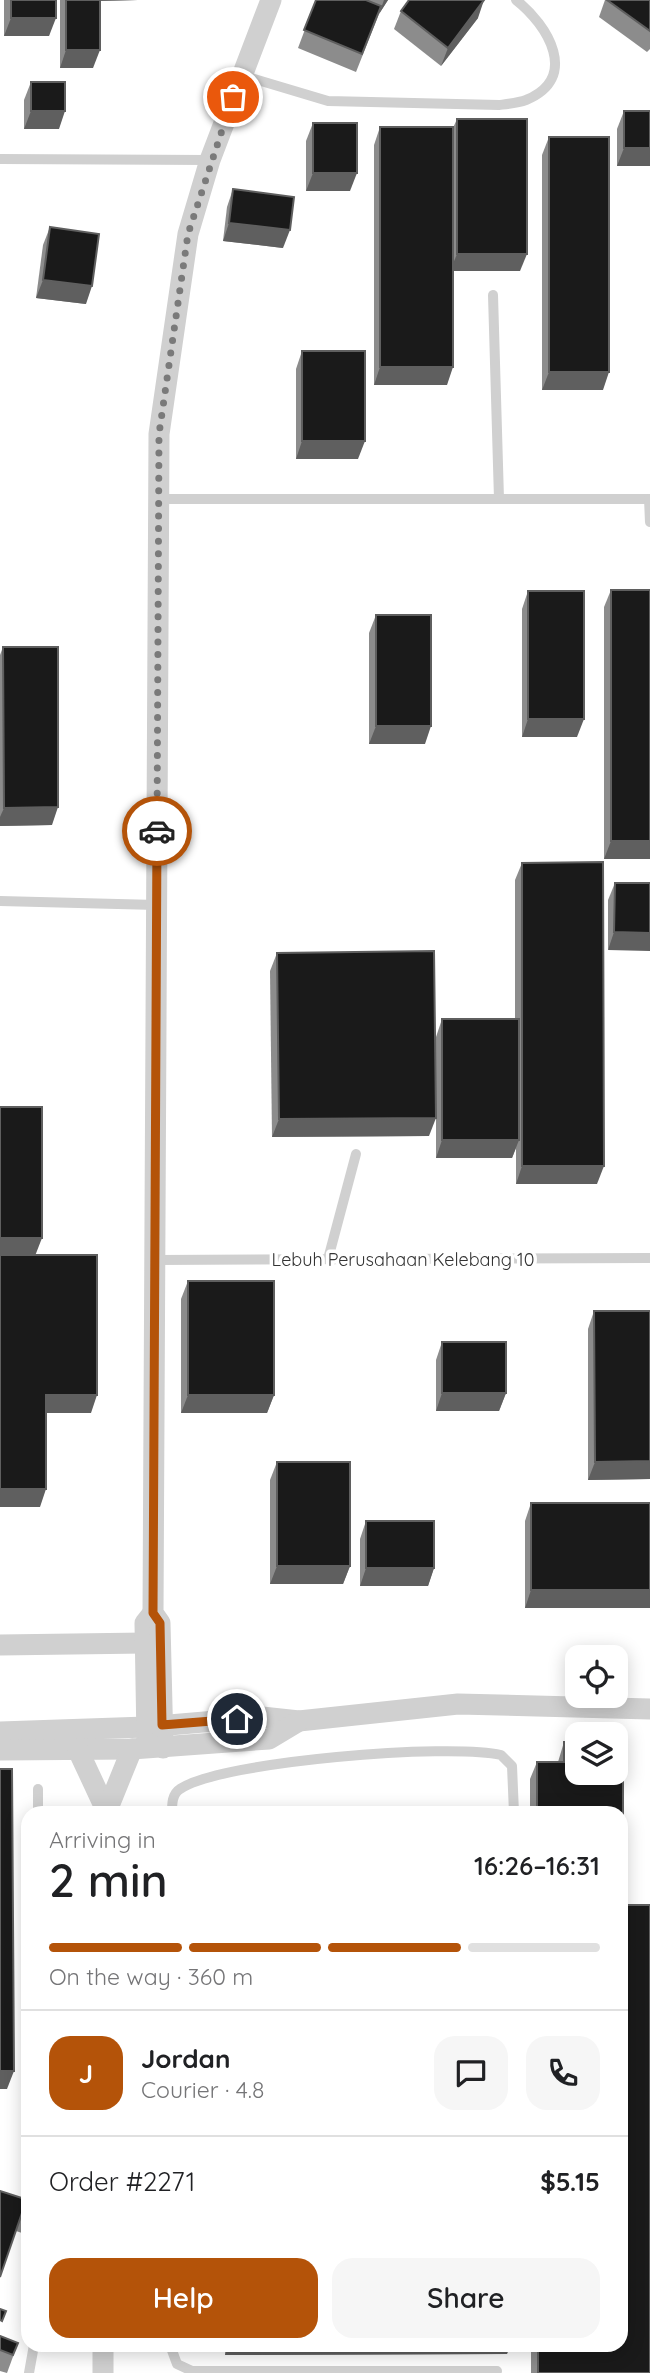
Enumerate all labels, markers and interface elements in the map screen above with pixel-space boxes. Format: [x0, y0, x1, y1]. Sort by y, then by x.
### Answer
pin [203, 67, 263, 127]
icon: bag [214, 78, 252, 116]
courier [122, 796, 192, 866]
icon: car [138, 812, 176, 850]
street label: Lebuh Perusahaan Kelebang 10 [272, 1248, 534, 1271]
map controls [565, 1645, 628, 1785]
button: locate [565, 1645, 628, 1708]
pin [207, 1689, 267, 1749]
icon: home [218, 1700, 256, 1738]
button: layers [565, 1722, 628, 1785]
text: Arriving in [49, 1825, 156, 1854]
text: 16:26–16:31 [474, 1849, 600, 1882]
text: 2 min [49, 1851, 168, 1909]
text: On the way · 360 m [49, 1962, 253, 1991]
button: chat [434, 2036, 508, 2110]
button: phone [526, 2036, 600, 2110]
text: Jordan [141, 2042, 230, 2075]
text: J [79, 2057, 93, 2090]
text: Courier · 4.8 [141, 2075, 264, 2104]
text: Order #2271 [49, 2165, 195, 2198]
text: $5.15 [540, 2165, 600, 2198]
button: Help [49, 2258, 318, 2338]
button: Share [332, 2258, 600, 2338]

